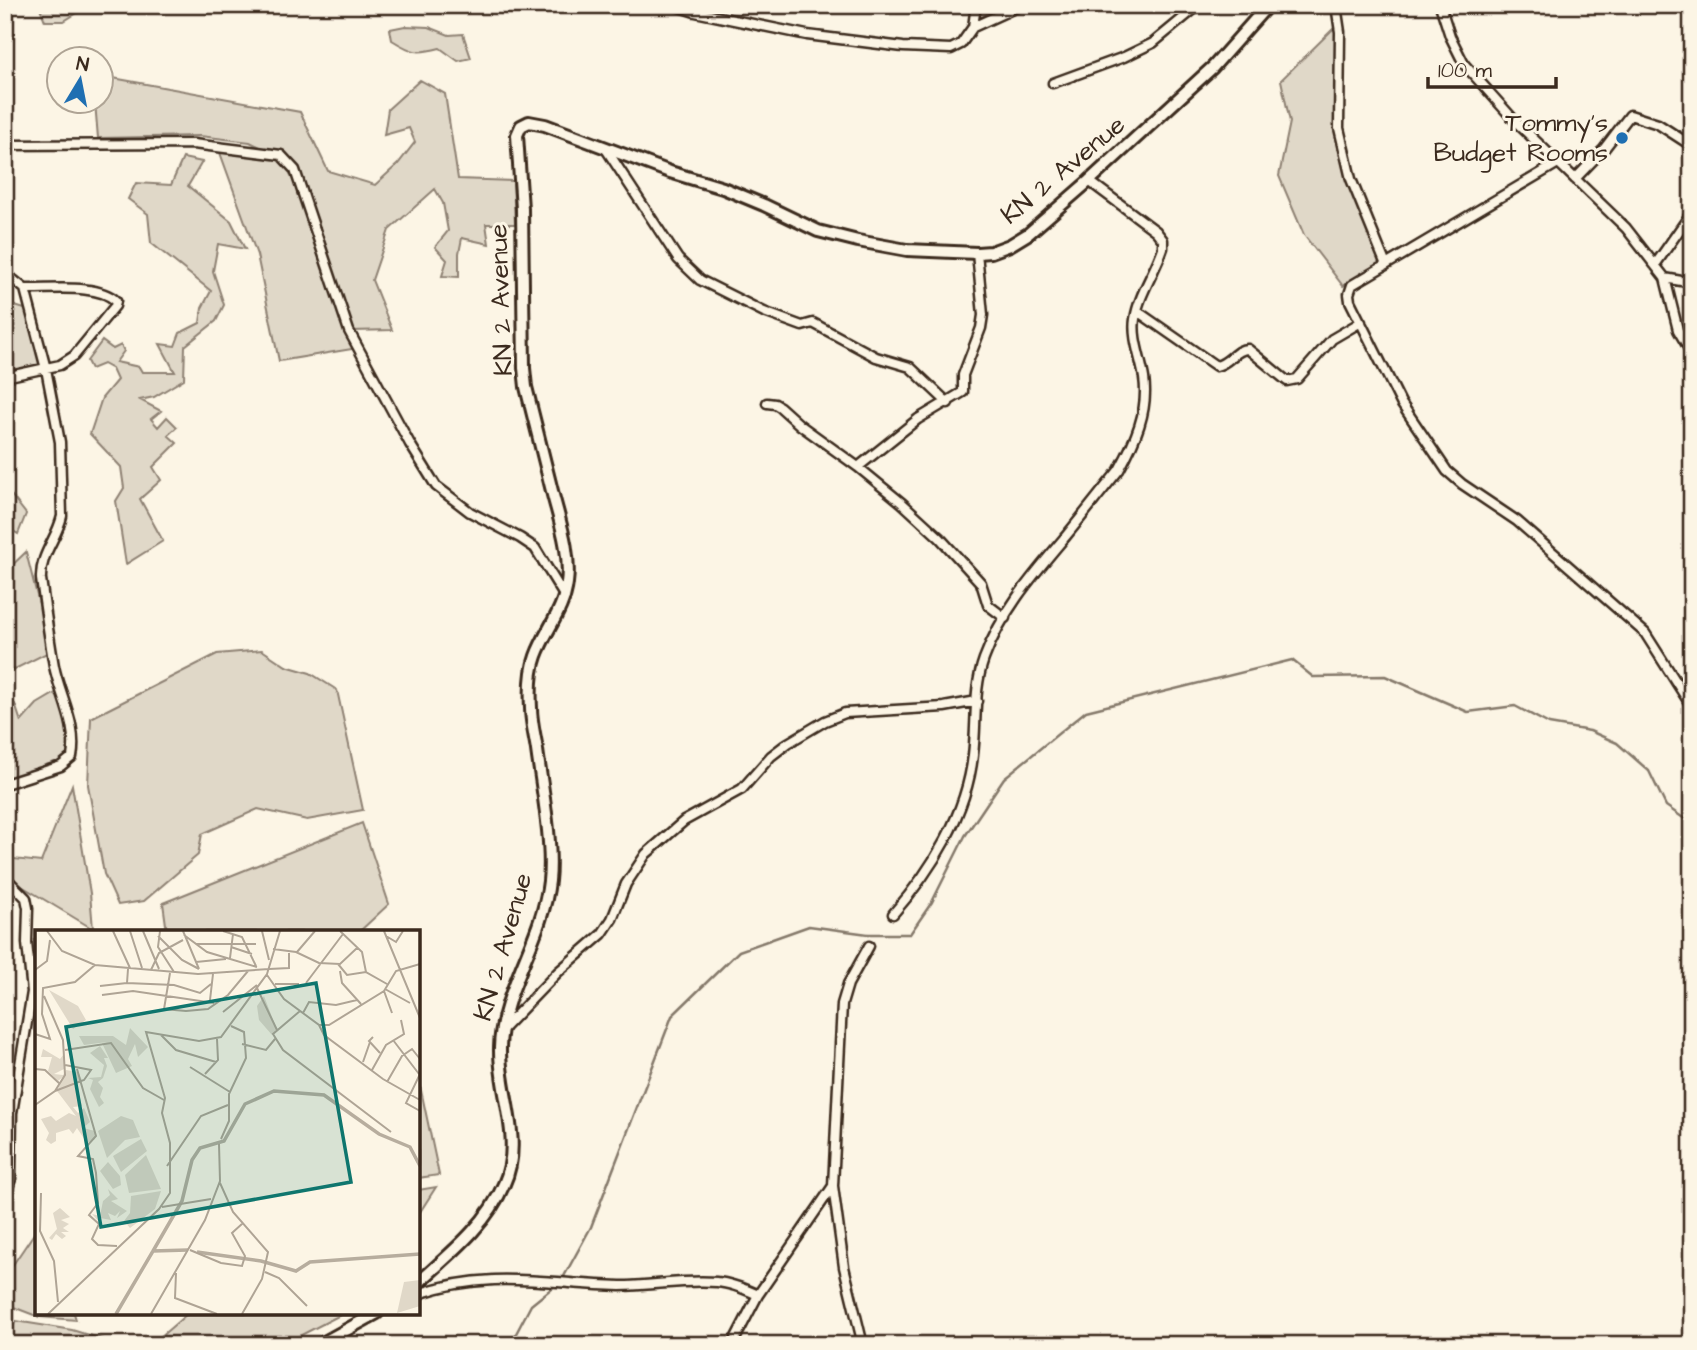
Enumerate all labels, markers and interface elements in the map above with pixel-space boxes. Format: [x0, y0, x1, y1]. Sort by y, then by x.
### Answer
north arrow [46, 46, 116, 116]
scale bar [1428, 46, 1555, 90]
text: N [74, 50, 91, 79]
text: 100 m [1438, 56, 1493, 85]
place label: Tommy’s Budget Rooms [1434, 105, 1608, 173]
street label: KN 2 Avenue [993, 107, 1133, 233]
marker: Tommy’s Budget Rooms [1614, 130, 1630, 146]
street label: KN 2 Avenue [480, 223, 522, 377]
street label: KN 2 Avenue [465, 869, 541, 1025]
inset map [35, 930, 420, 1315]

